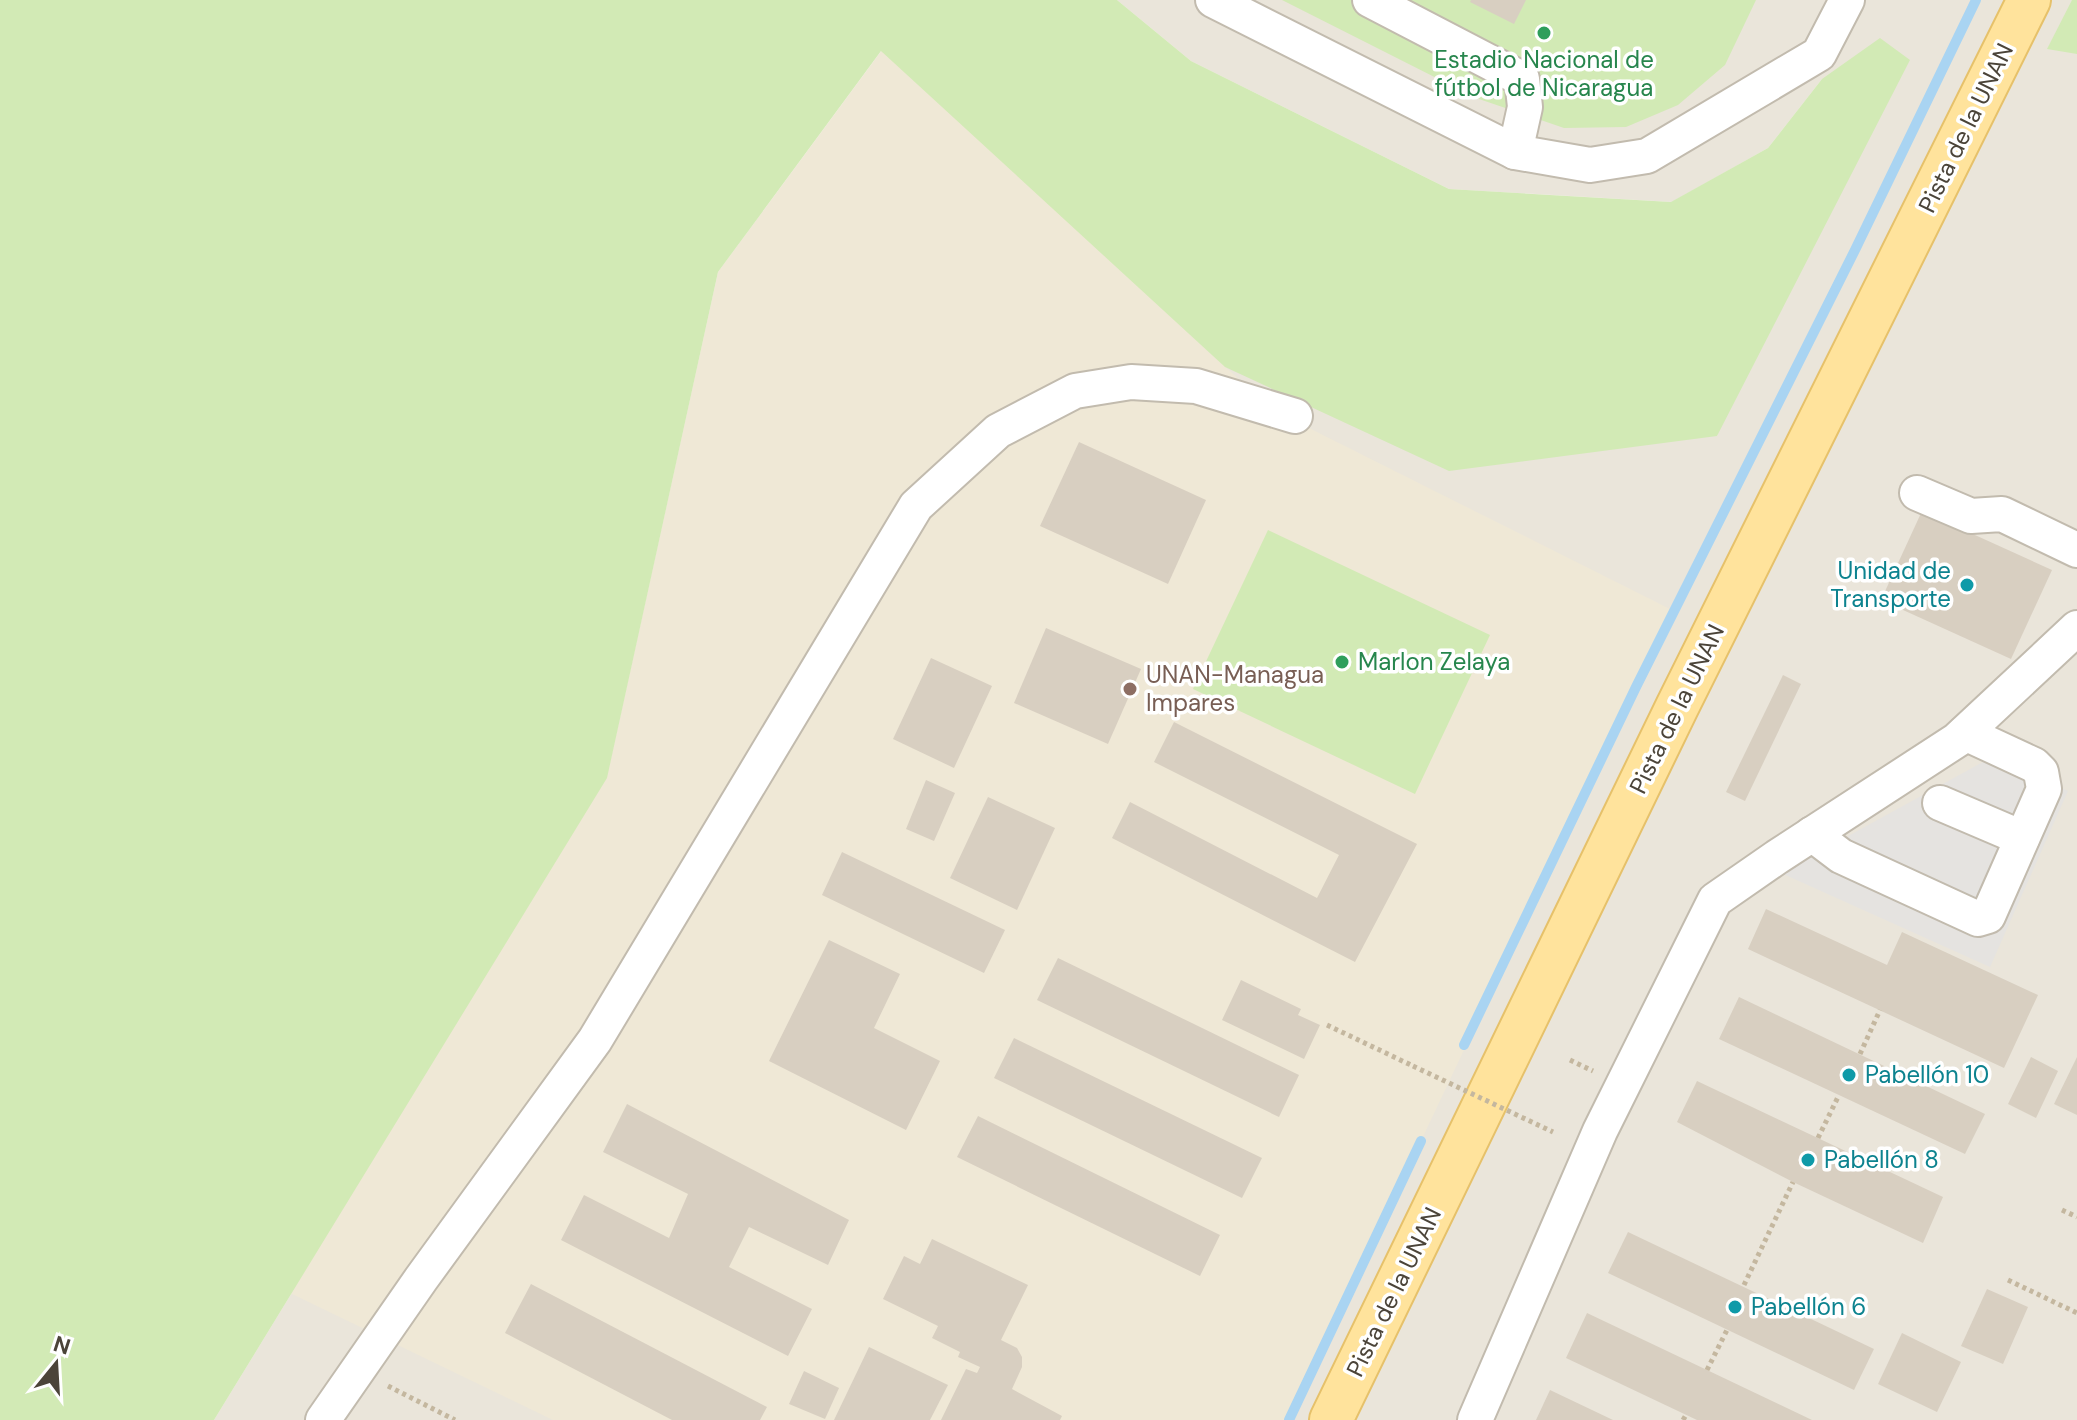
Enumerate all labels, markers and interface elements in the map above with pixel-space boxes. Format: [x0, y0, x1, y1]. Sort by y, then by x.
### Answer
marker: Estadio Nacional de fútbol de Nicaragua [1535, 24, 1553, 42]
street label: Pista de la UNAN [1911, 38, 2020, 218]
place label: Estadio Nacional de fútbol de Nicaragua [1434, 44, 1654, 103]
place label: Unidad de Transporte [1830, 555, 1951, 614]
marker: Unidad de Transporte [1958, 576, 1976, 594]
street label: Pista de la UNAN [1622, 619, 1731, 799]
place label: Marlon Zelaya [1358, 646, 1510, 677]
marker: Marlon Zelaya [1333, 653, 1351, 671]
place label: UNAN-Managua Impares [1146, 659, 1324, 718]
marker: UNAN-Managua Impares [1121, 680, 1139, 698]
place label: Pabellón 10 [1865, 1059, 1989, 1090]
marker: Pabellón 10 [1840, 1066, 1858, 1084]
place label: Pabellón 8 [1824, 1144, 1939, 1175]
marker: Pabellón 8 [1799, 1151, 1817, 1169]
street label: Pista de la UNAN [1339, 1202, 1448, 1382]
place label: Pabellón 6 [1751, 1291, 1866, 1322]
marker: Pabellón 6 [1726, 1298, 1744, 1316]
north arrow [16, 1324, 96, 1404]
text: N [50, 1329, 74, 1362]

